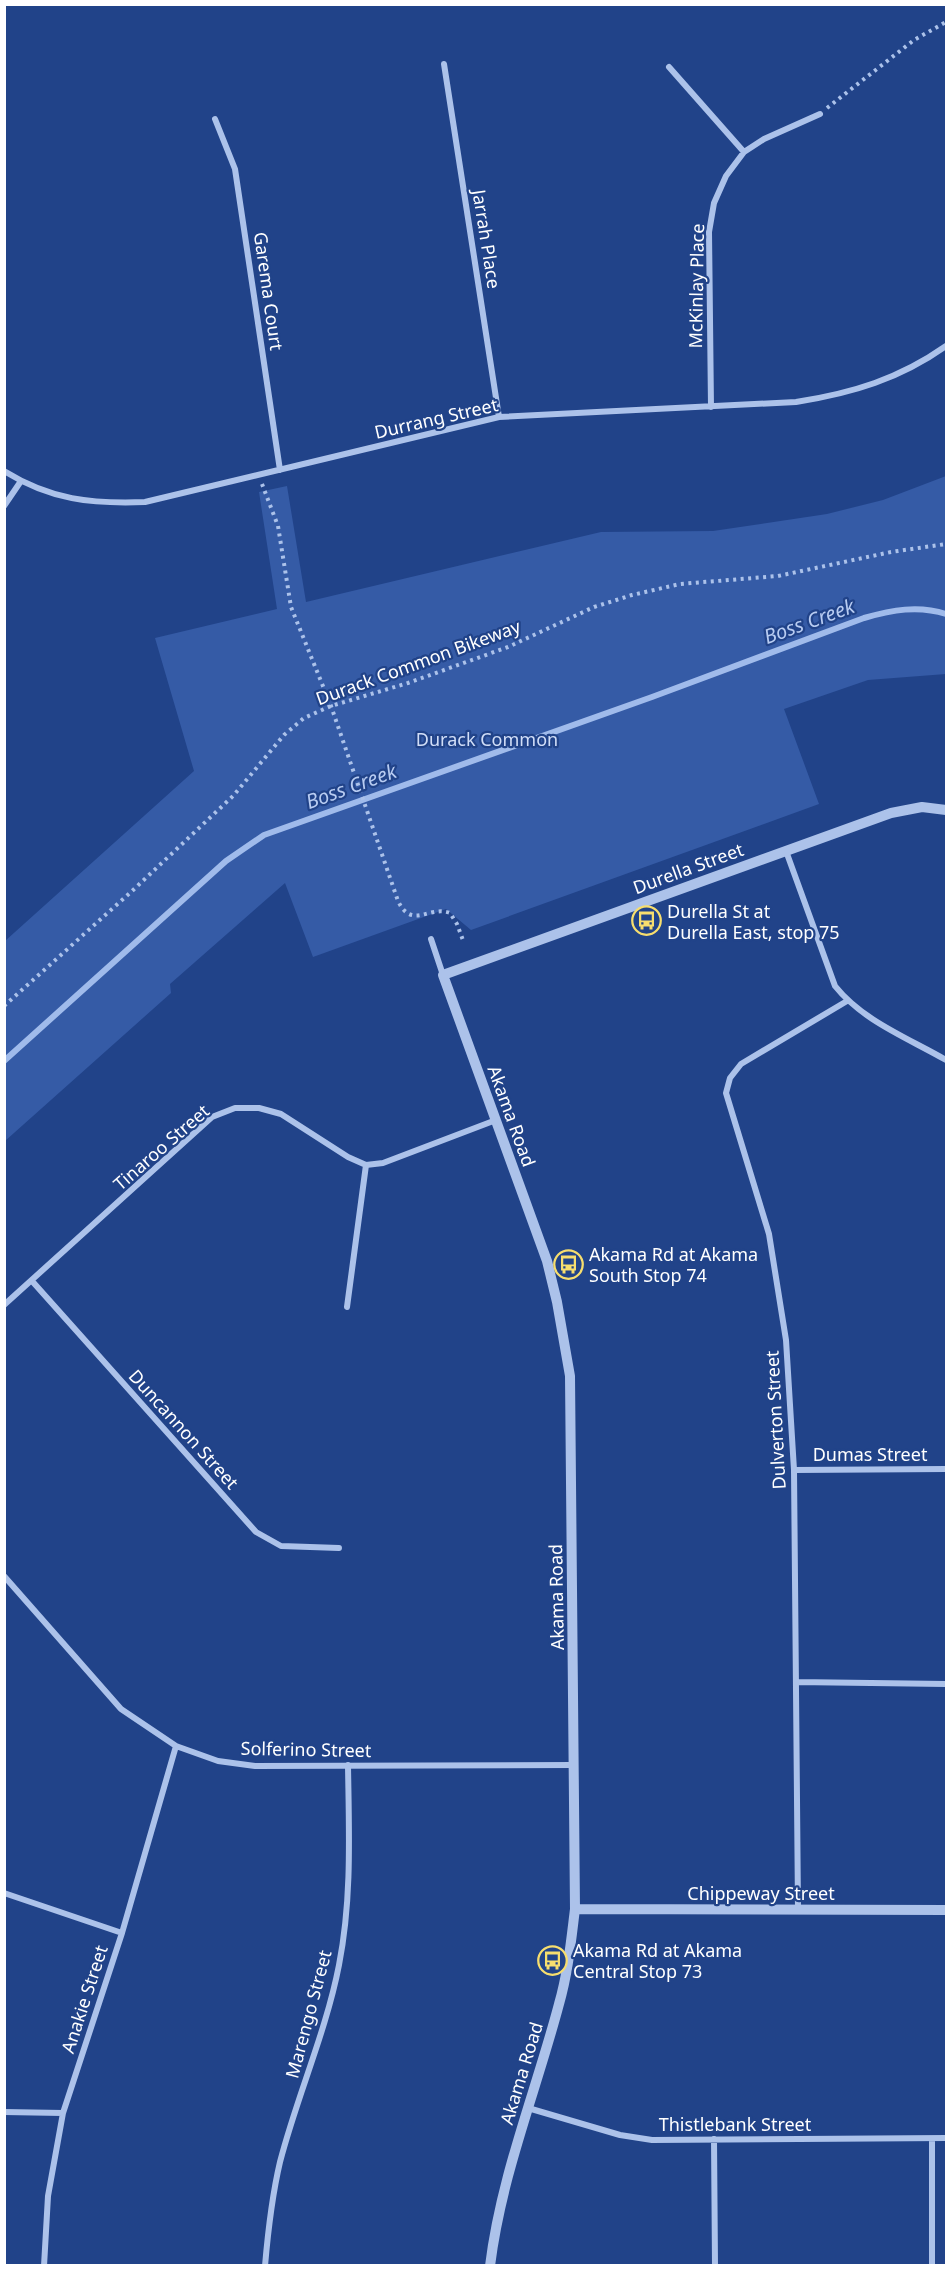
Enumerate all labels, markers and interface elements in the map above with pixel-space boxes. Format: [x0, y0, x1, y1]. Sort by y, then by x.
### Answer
street label: Jarrah Place [467, 186, 507, 290]
street label: McKinlay Place [683, 223, 709, 349]
street label: Garema Court [249, 230, 289, 352]
street label: Durrang Street [372, 392, 501, 444]
water label: Boss Creek [760, 592, 859, 650]
street label: Durack Common Bikeway [312, 613, 524, 710]
park label: Durack Common [416, 727, 558, 751]
water label: Boss Creek [302, 757, 401, 815]
street label: Durella Street [629, 837, 747, 899]
place label: Durella St at Durella East, stop 75 [667, 899, 840, 944]
bus stop icon: Durella St at Durella East, stop 75 [630, 905, 662, 937]
street label: Akama Road [483, 1062, 541, 1170]
street label: Tinaroo Street [108, 1098, 214, 1195]
place label: Akama Rd at Akama South Stop 74 [589, 1242, 758, 1287]
bus stop icon: Akama Rd at Akama South Stop 74 [552, 1248, 584, 1280]
street label: Dulverton Street [759, 1349, 791, 1490]
street label: Duncannon Street [124, 1364, 245, 1494]
street label: Dumas Street [813, 1442, 928, 1466]
street label: Akama Road [543, 1544, 569, 1650]
street label: Solferino Street [240, 1736, 372, 1762]
street label: Chippeway Street [687, 1881, 835, 1905]
place label: Akama Rd at Akama Central Stop 73 [573, 1938, 742, 1983]
street label: Anakie Street [55, 1942, 113, 2056]
bus stop icon: Akama Rd at Akama Central Stop 73 [536, 1944, 568, 1976]
street label: Marengo Street [279, 1947, 337, 2081]
street label: Akama Road [494, 2019, 548, 2127]
street label: Thistlebank Street [659, 2112, 812, 2136]

